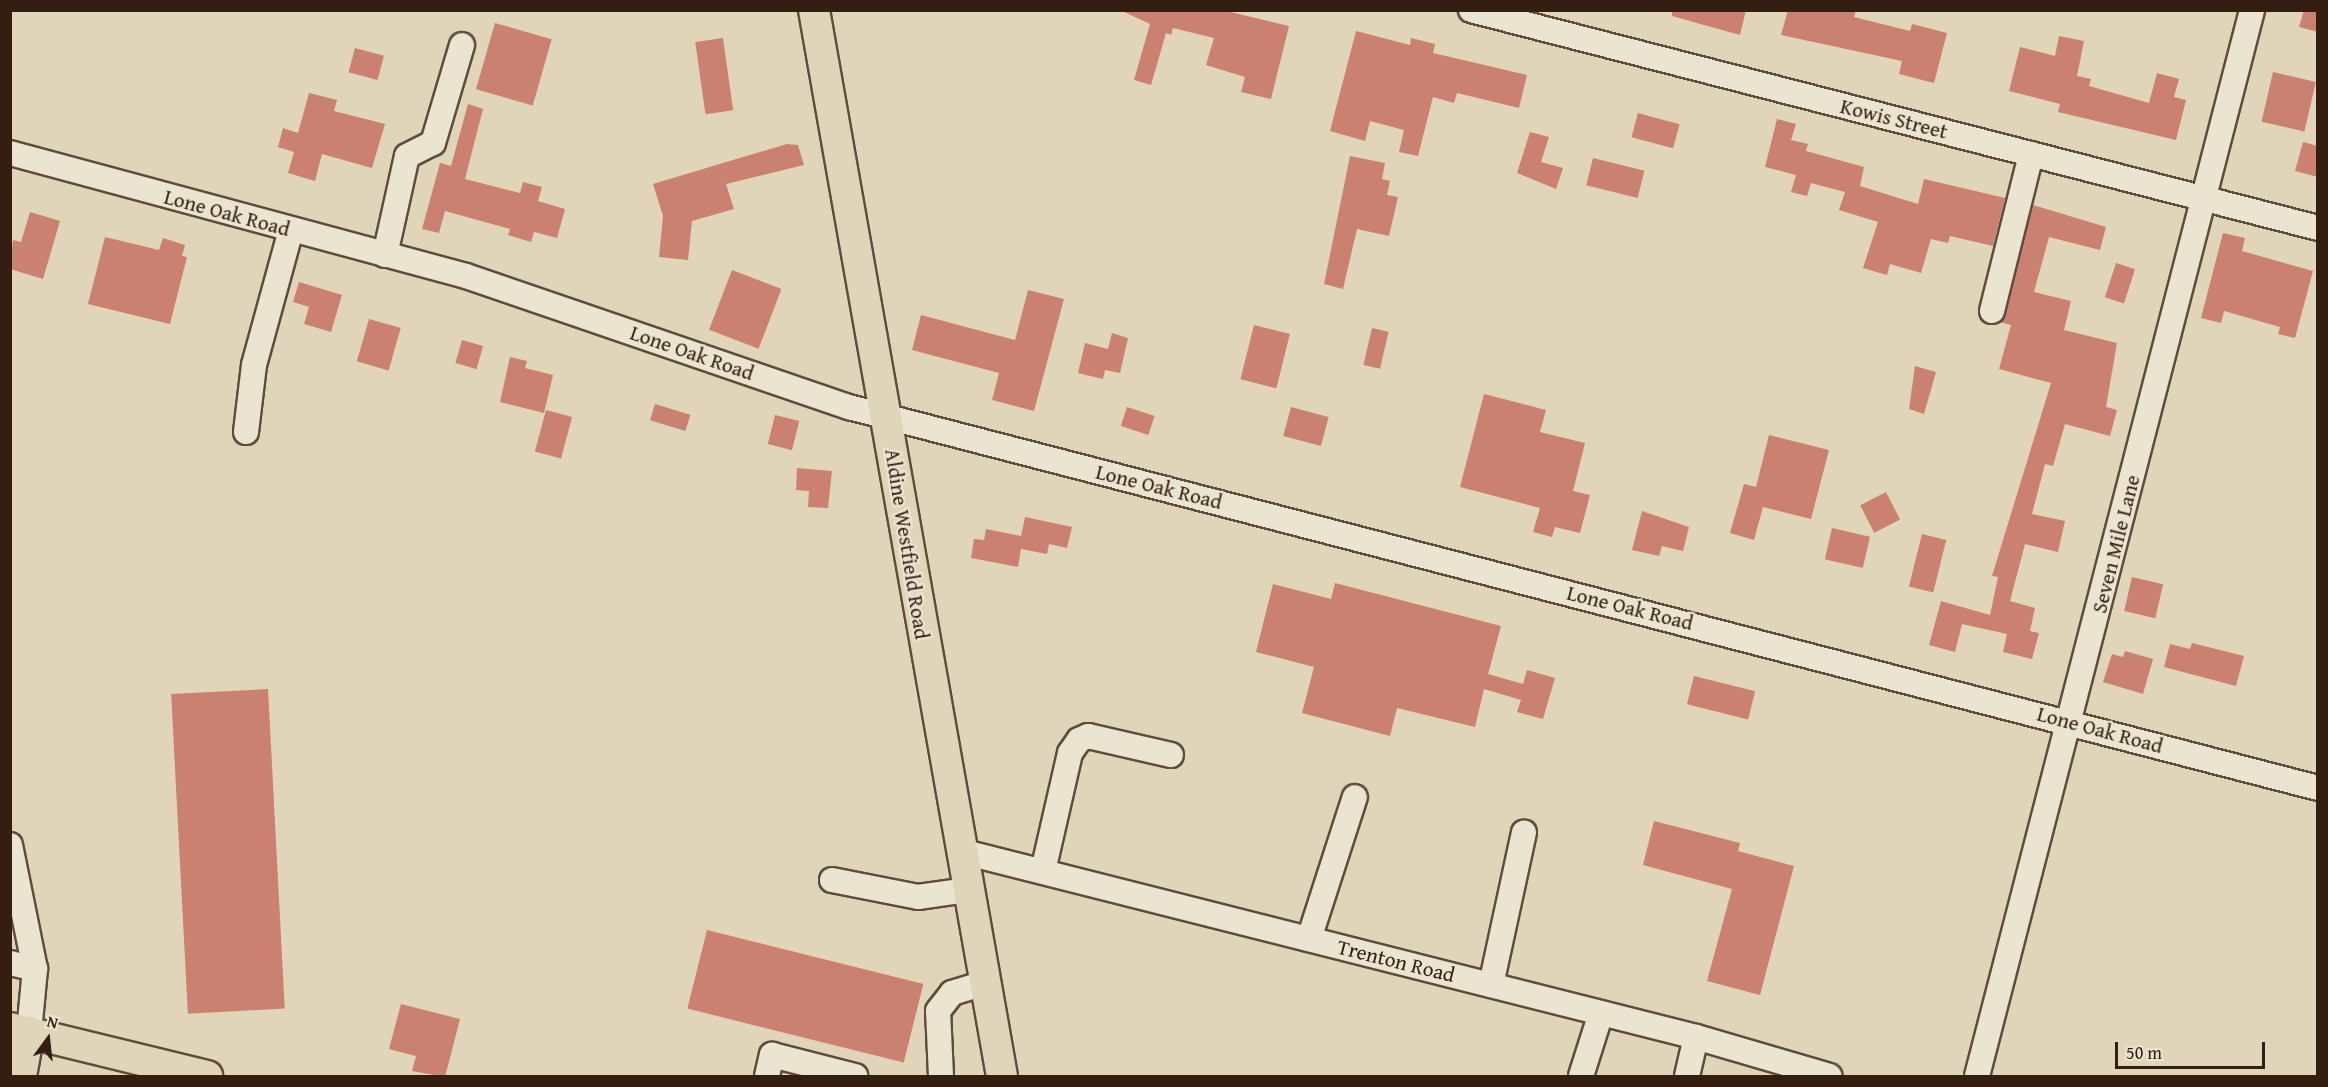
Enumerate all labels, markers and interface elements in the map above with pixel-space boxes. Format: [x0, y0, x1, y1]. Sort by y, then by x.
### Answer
street label: Kowis Street [1838, 94, 1950, 144]
street label: Lone Oak Road [161, 184, 293, 242]
street label: Lone Oak Road [627, 320, 757, 386]
street label: Aldine Westfield Road [879, 447, 935, 641]
street label: Lone Oak Road [1093, 459, 1225, 515]
street label: Seven Mile Lane [2087, 472, 2145, 616]
street label: Lone Oak Road [1564, 580, 1696, 636]
street label: Lone Oak Road [2034, 701, 2166, 759]
street label: Trenton Road [1335, 934, 1457, 988]
north arrow [18, 1009, 78, 1069]
text: N [44, 1009, 61, 1035]
scale bar [2118, 1030, 2268, 1068]
text: 50 m [2126, 1039, 2162, 1066]

